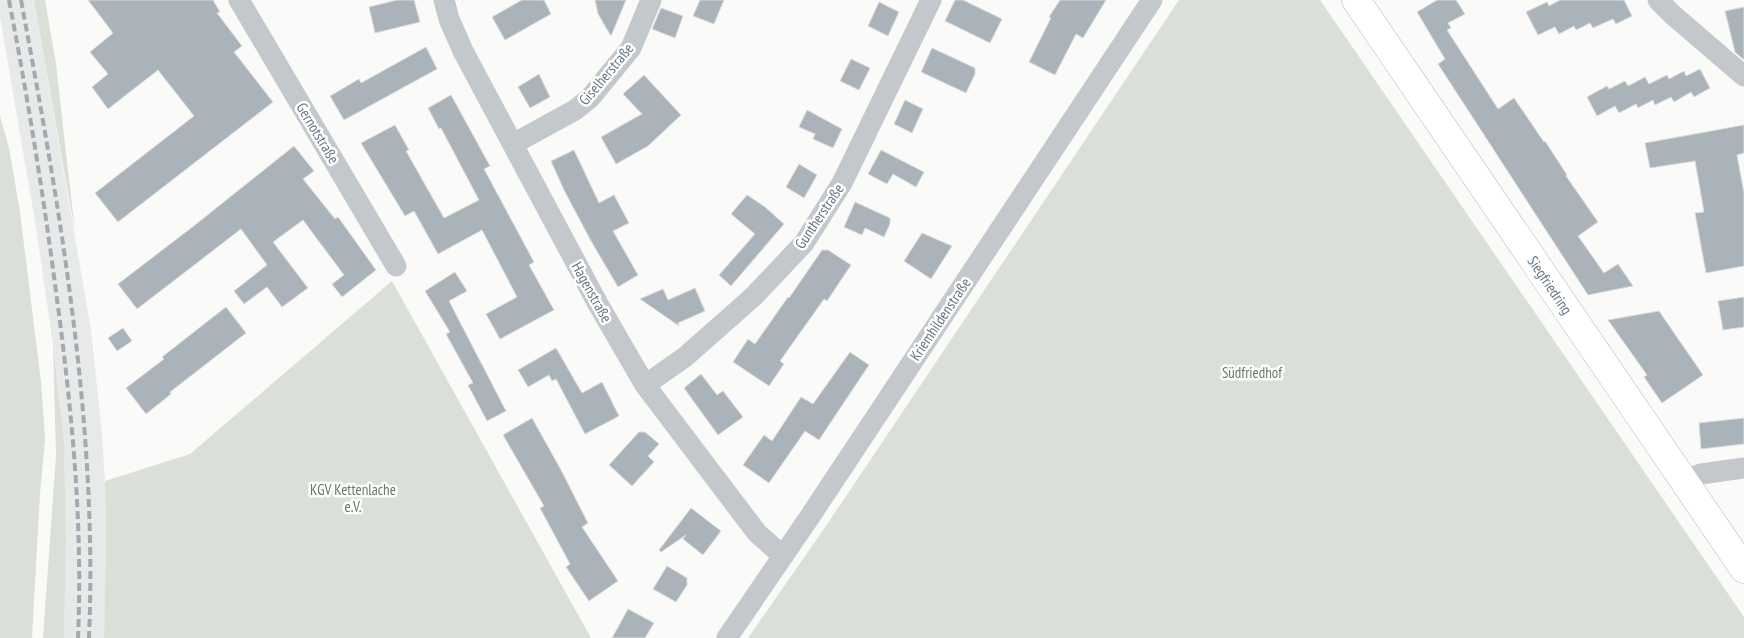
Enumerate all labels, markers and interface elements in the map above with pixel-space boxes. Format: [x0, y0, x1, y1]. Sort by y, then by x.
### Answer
street label: Giselherstraße [575, 39, 637, 109]
street label: Gernotstraße [292, 99, 344, 167]
street label: Guntherstraße [790, 180, 848, 252]
street label: Siegfriedring [1524, 252, 1576, 318]
street label: Hagenstraße [568, 258, 616, 326]
street label: Kriemhildenstraße [905, 274, 975, 364]
park label: Südfriedhof [1222, 363, 1283, 382]
park label: KGV Kettenlache e.V. [310, 480, 396, 516]

